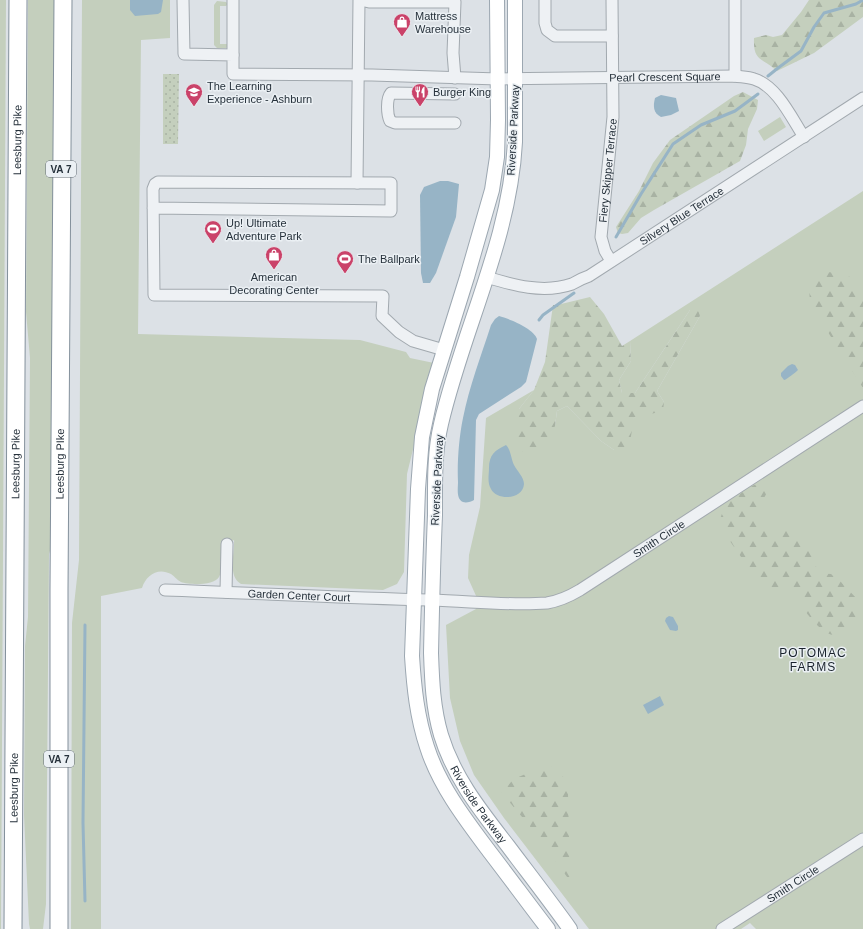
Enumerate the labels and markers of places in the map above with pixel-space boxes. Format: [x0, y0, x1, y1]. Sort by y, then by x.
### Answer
place label: Mattress Warehouse [415, 10, 471, 35]
shop icon: Mattress Warehouse [392, 12, 412, 37]
place label: The Learning Experience - Ashburn [207, 80, 312, 105]
school or university icon: The Learning Experience - Ashburn [184, 82, 204, 107]
restaurant icon: Burger King [410, 82, 430, 107]
place label: Burger King [433, 86, 491, 98]
place label: Up! Ultimate Adventure Park [226, 217, 302, 242]
sports icon: Up! Ultimate Adventure Park [203, 219, 223, 244]
shop icon: American Decorating Center [264, 245, 284, 270]
sports icon: The Ballpark [335, 249, 355, 274]
place label: The Ballpark [358, 253, 420, 265]
place label: American Decorating Center [229, 271, 319, 296]

